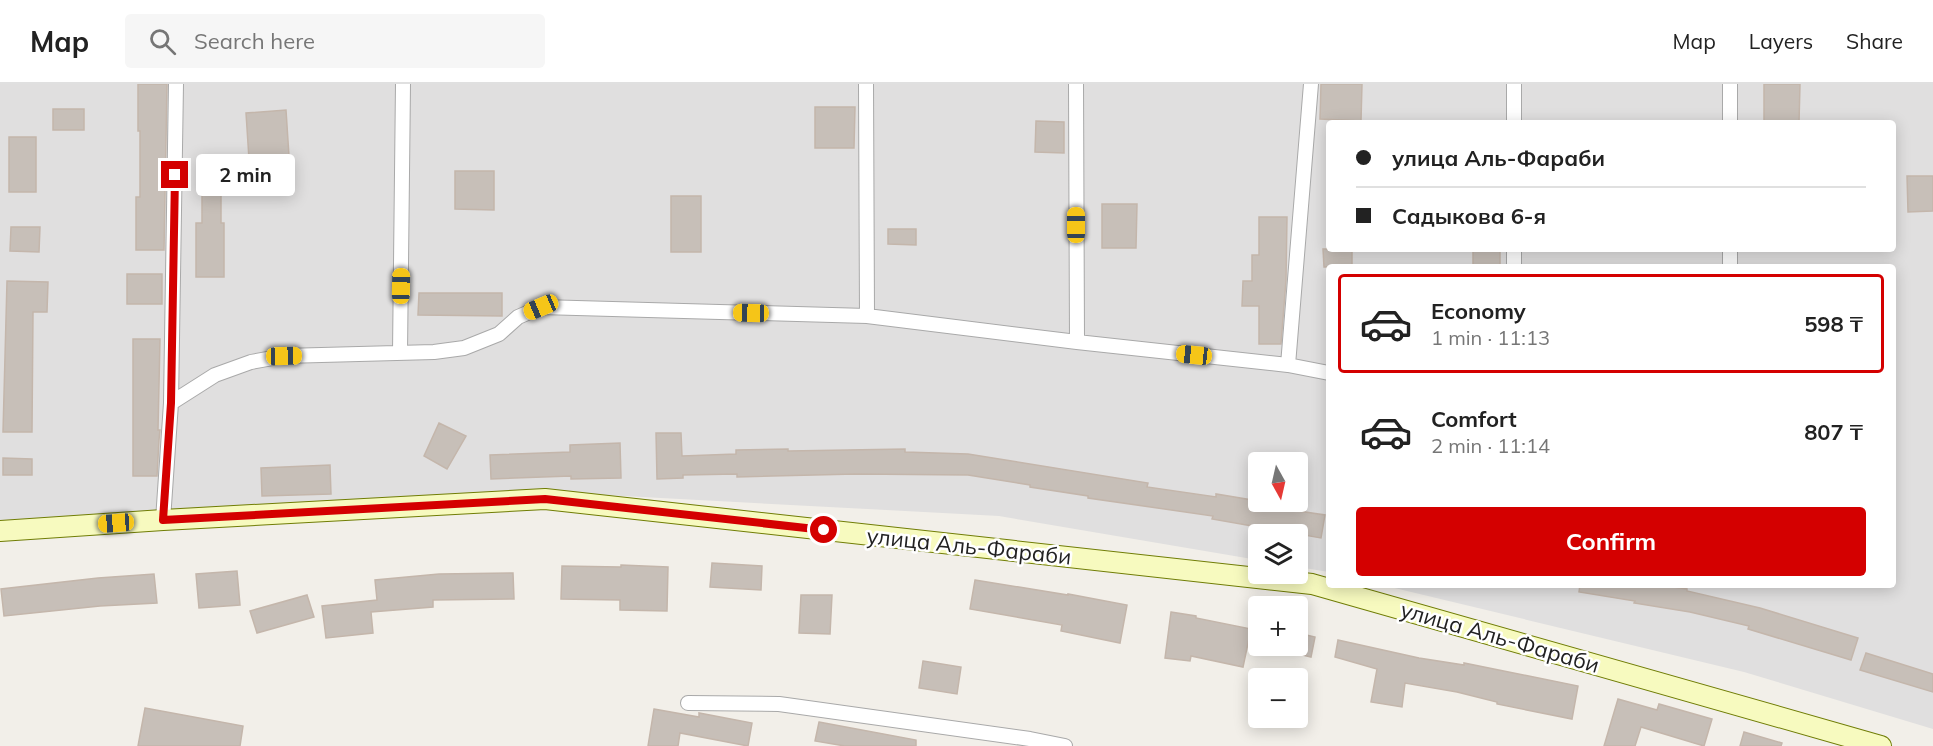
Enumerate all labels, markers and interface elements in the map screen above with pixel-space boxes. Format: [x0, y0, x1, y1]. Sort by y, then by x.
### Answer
search box [125, 14, 545, 68]
text: Map [30, 24, 89, 59]
icon: search [146, 25, 179, 58]
text: Search here [194, 27, 315, 55]
text: Map [1673, 28, 1716, 54]
text: Layers [1749, 28, 1813, 54]
text: Share [1846, 28, 1903, 54]
text: улица Аль-Фараби [1392, 144, 1605, 172]
callout: 2 min [196, 154, 295, 196]
route end [161, 161, 188, 188]
text: 2 min [219, 162, 272, 187]
text: Садыкова 6-я [1392, 202, 1546, 230]
car [1067, 207, 1085, 243]
car [392, 268, 410, 304]
car [521, 292, 561, 322]
icon: car [1359, 297, 1413, 351]
text: Economy [1431, 297, 1526, 325]
car [733, 304, 769, 322]
text: 598 ₸ [1804, 310, 1863, 338]
text: 1 min · 11:13 [1431, 325, 1550, 350]
car [1175, 344, 1213, 366]
car [266, 347, 302, 365]
icon: car [1359, 405, 1413, 459]
text: Comfort [1431, 405, 1517, 433]
text: 807 ₸ [1804, 418, 1863, 446]
text: 2 min · 11:14 [1431, 433, 1550, 458]
north arrow [1248, 452, 1308, 512]
map controls [1248, 452, 1308, 728]
button: Confirm [1356, 507, 1866, 576]
car [97, 513, 135, 533]
route start [810, 516, 837, 543]
street label: улица Аль-Фараби [865, 521, 1073, 571]
button: layers [1248, 524, 1308, 584]
street label: улица Аль-Фараби [1397, 595, 1603, 679]
button: + [1248, 596, 1308, 656]
button: − [1248, 668, 1308, 728]

